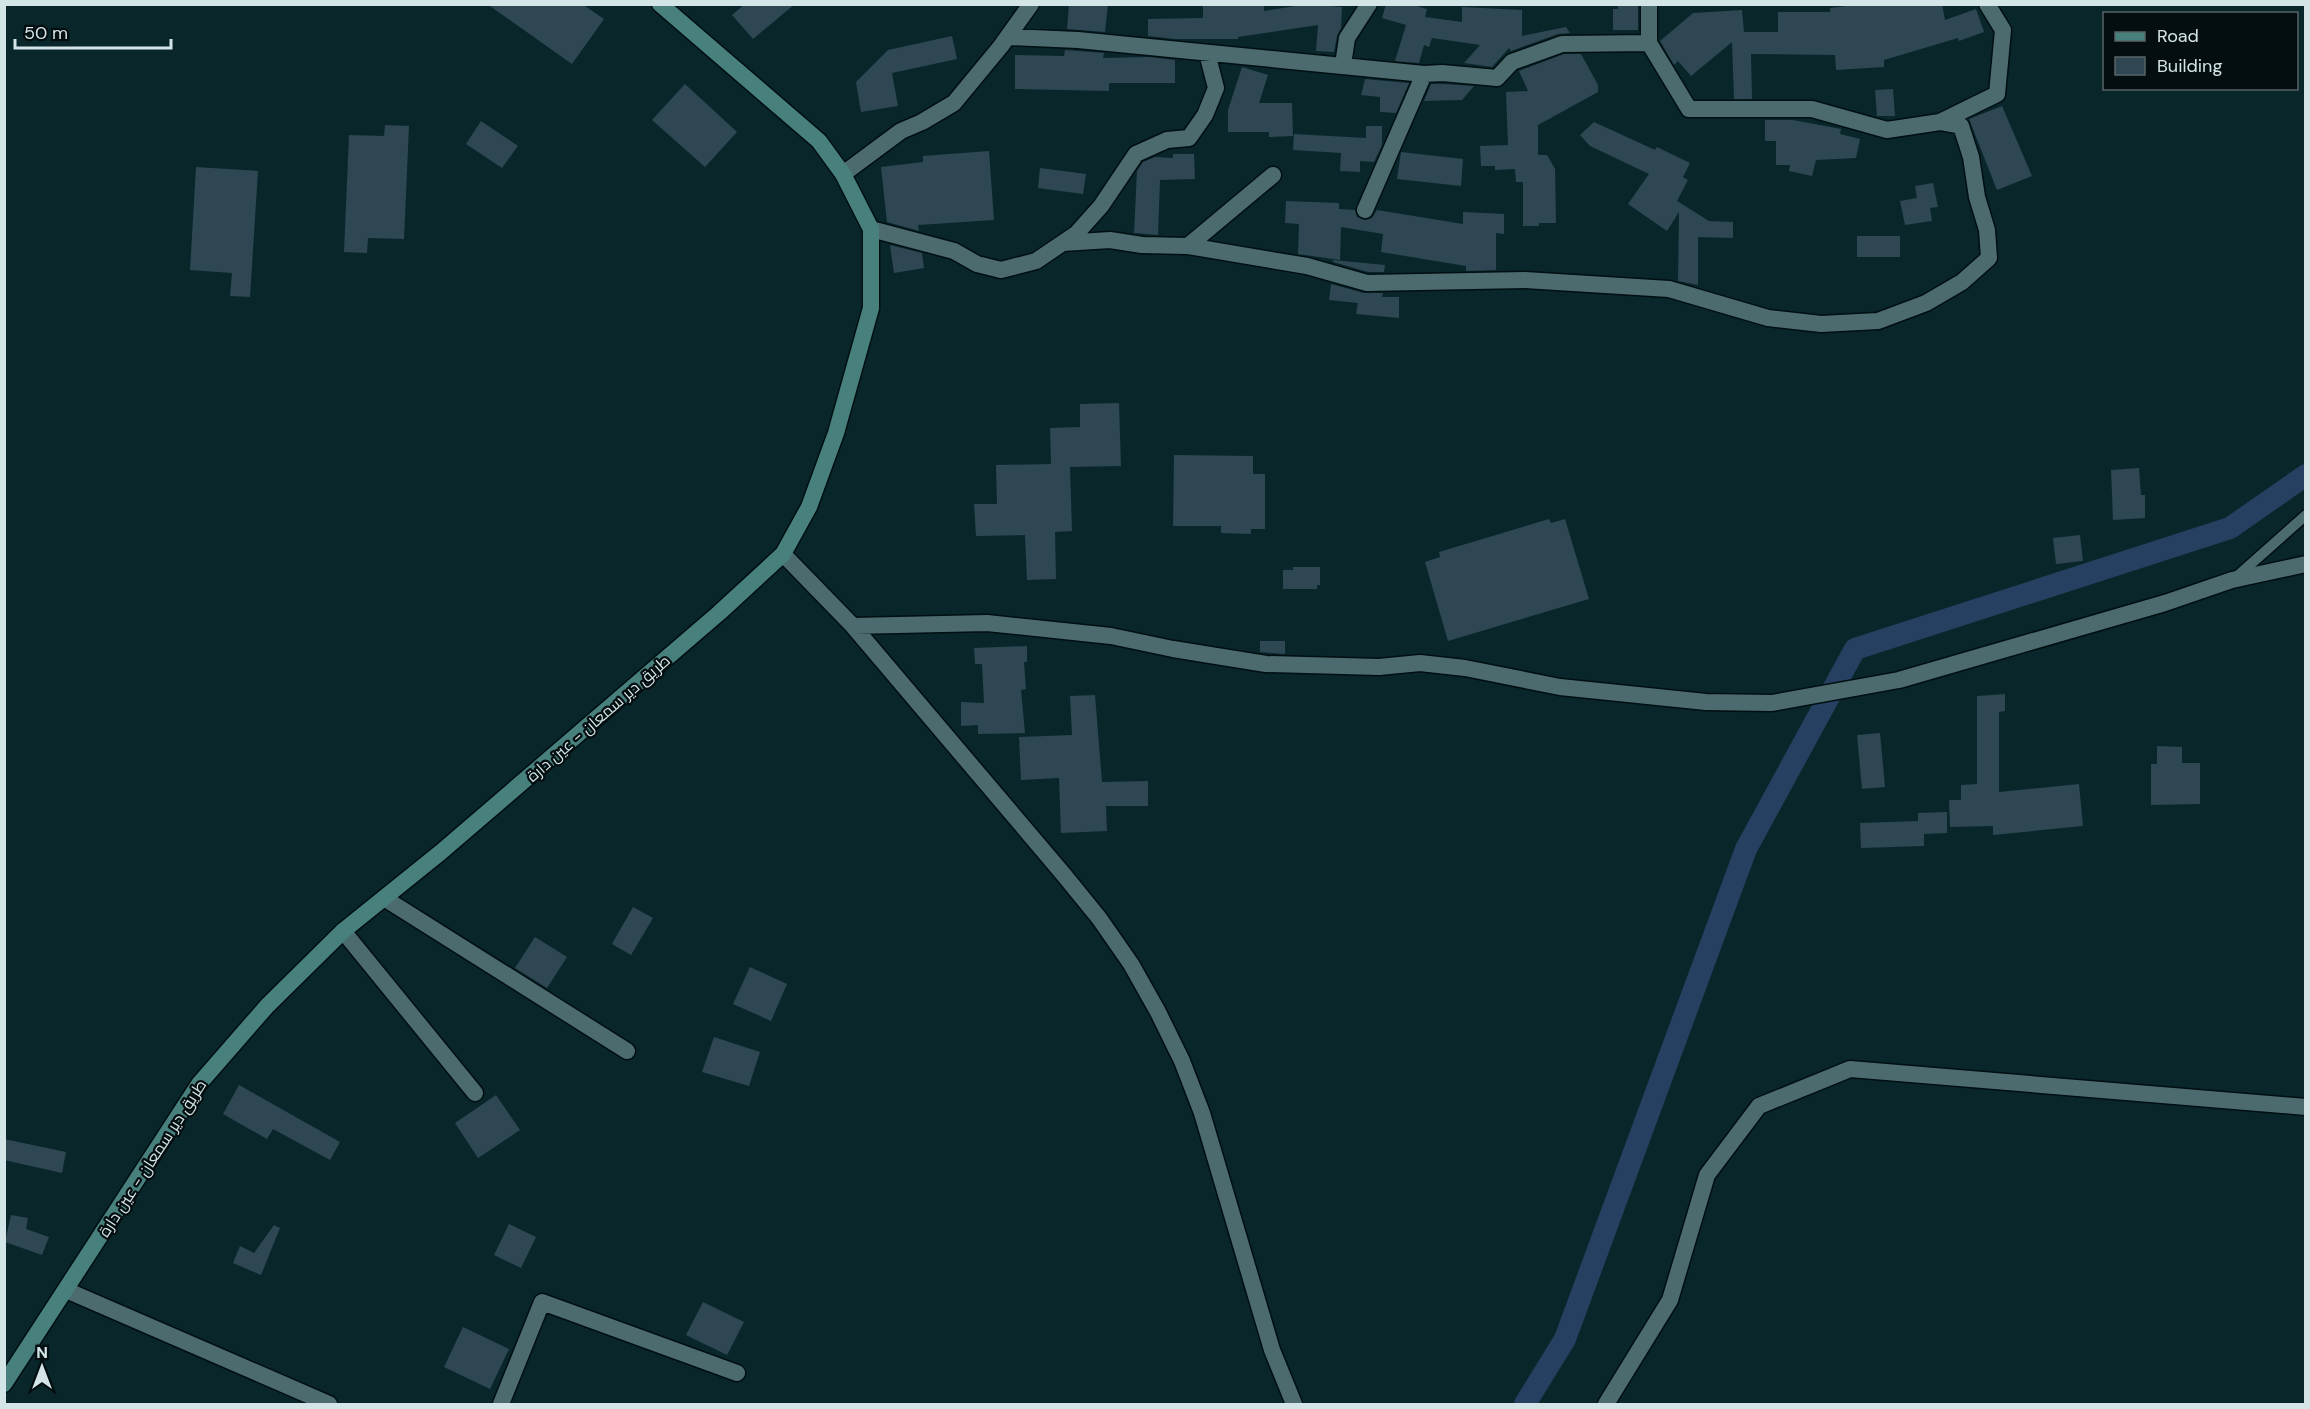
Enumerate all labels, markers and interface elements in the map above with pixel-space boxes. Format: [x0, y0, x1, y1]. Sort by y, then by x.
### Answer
scale bar [15, 12, 171, 50]
legend [2103, 12, 2298, 90]
text: 50 m [24, 21, 68, 45]
text: Road [2157, 24, 2199, 48]
text: Building [2157, 54, 2222, 78]
street label: طريق دير سمعان - عين دارة [522, 650, 675, 787]
street label: طريق دير سمعان - عين دارة [94, 1075, 211, 1241]
north arrow [12, 1337, 72, 1397]
text: N [36, 1342, 48, 1363]

